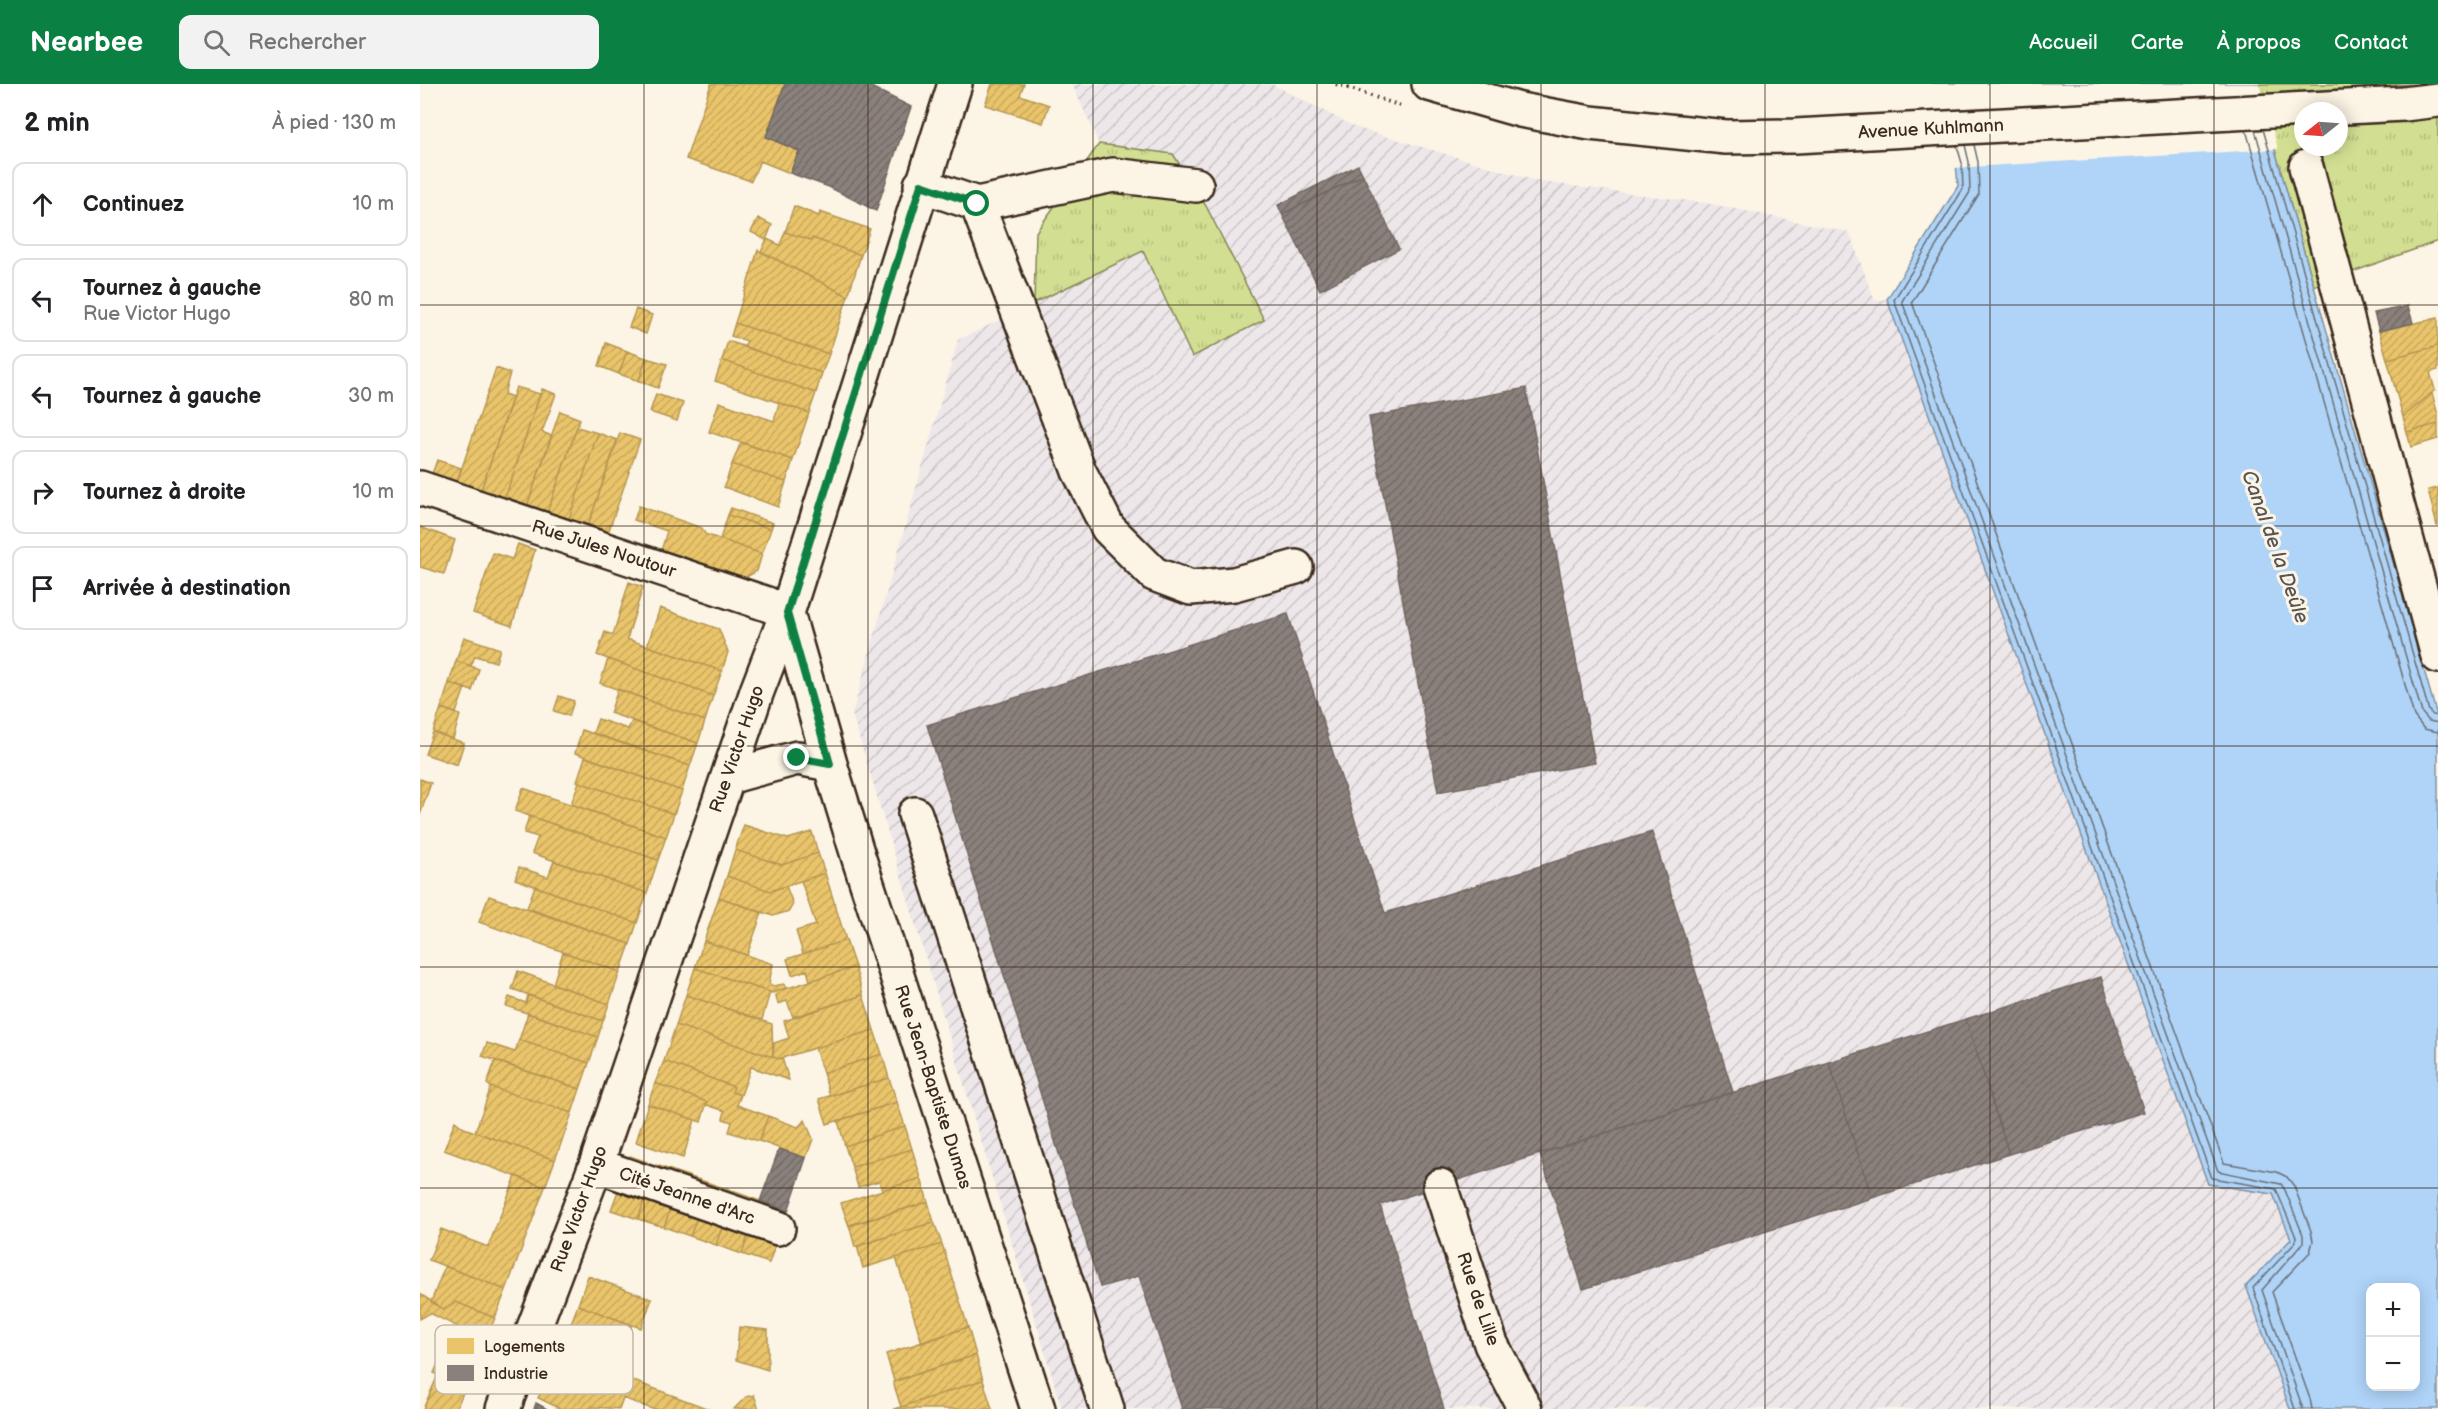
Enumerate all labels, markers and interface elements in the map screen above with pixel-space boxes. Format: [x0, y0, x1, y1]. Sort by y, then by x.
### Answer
search box [179, 15, 599, 69]
text: Nearbee [30, 26, 143, 59]
icon: search [200, 26, 233, 59]
text: Rechercher [248, 29, 366, 56]
text: Accueil [2029, 30, 2098, 55]
text: Carte [2131, 30, 2184, 55]
text: À propos [2217, 30, 2301, 55]
text: Contact [2334, 30, 2408, 55]
north arrow [2294, 102, 2348, 156]
text: 2 min [24, 108, 90, 139]
text: À pied · 130 m [272, 111, 396, 135]
street label: Avenue Kuhlmann [1858, 115, 2004, 143]
icon: ahead [26, 188, 59, 221]
route start [963, 190, 989, 216]
text: Continuez [83, 191, 184, 218]
text: 10 m [353, 192, 394, 216]
text: Tournez à gauche [83, 275, 261, 302]
icon: left [26, 284, 59, 317]
text: 80 m [349, 288, 394, 312]
text: Rue Victor Hugo [83, 302, 231, 326]
icon: left [26, 380, 59, 413]
text: Tournez à gauche [83, 383, 261, 410]
text: 30 m [348, 384, 394, 408]
water label: Canal de la Deûle [2236, 467, 2314, 627]
icon: right [26, 476, 59, 509]
text: Tournez à droite [83, 479, 246, 506]
text: 10 m [353, 480, 394, 504]
street label: Rue Jules Noutour [529, 516, 679, 582]
icon: arrive [26, 572, 59, 605]
text: Arrivée à destination [83, 575, 291, 602]
street label: Rue Victor Hugo [705, 683, 769, 815]
route end [783, 744, 809, 770]
street label: Rue Jean-Baptiste Dumas [890, 982, 976, 1192]
street label: Rue Victor Hugo [546, 1143, 612, 1275]
street label: Cité Jeanne d'Arc [616, 1163, 758, 1229]
street label: Rue de Lille [1452, 1250, 1504, 1349]
map controls [2366, 1283, 2420, 1391]
button: + [2366, 1283, 2420, 1337]
legend [435, 1325, 633, 1394]
button: − [2366, 1337, 2420, 1391]
text: Logements [484, 1338, 565, 1357]
text: Industrie [484, 1365, 548, 1384]

